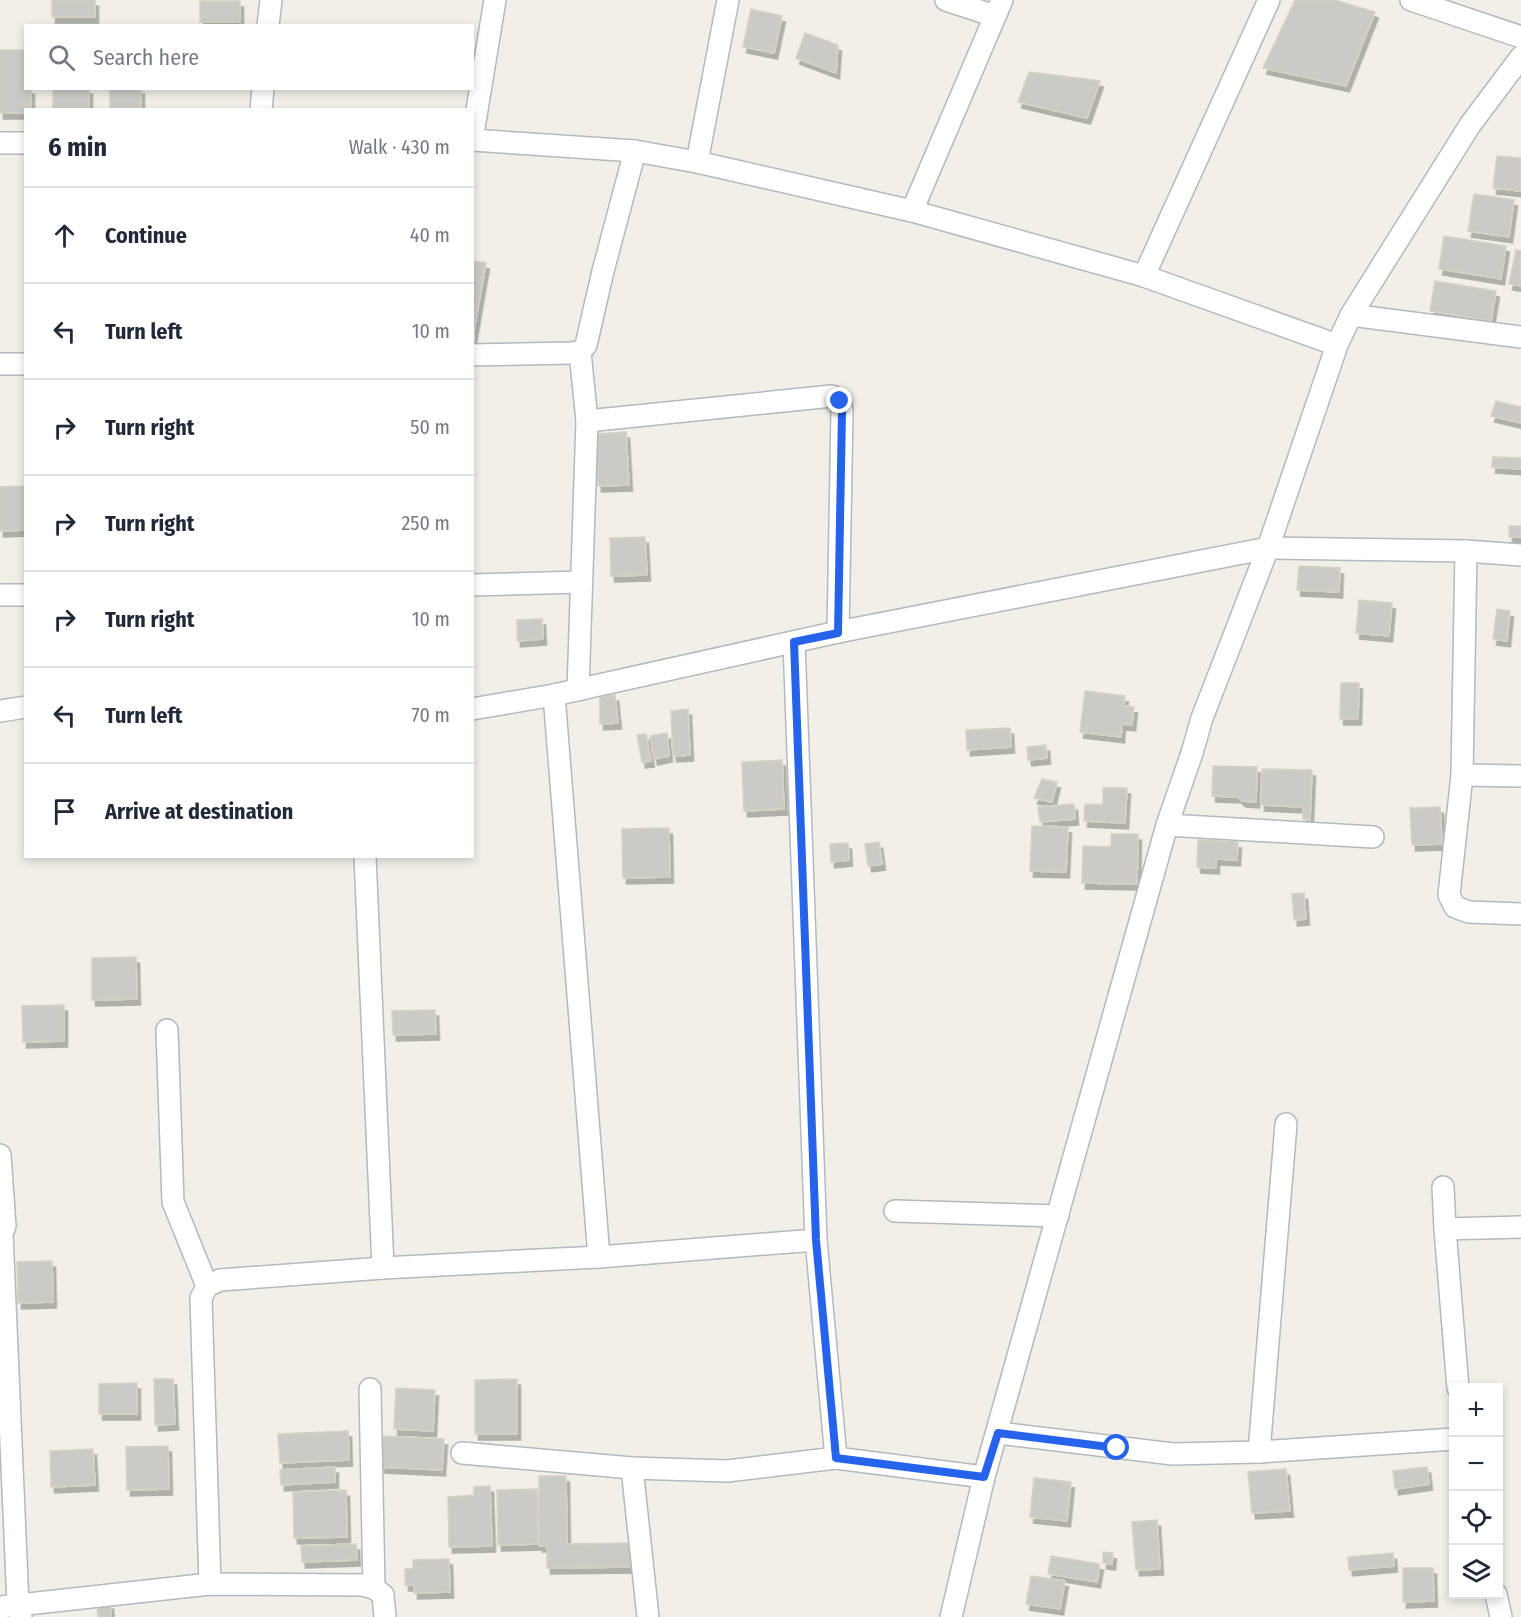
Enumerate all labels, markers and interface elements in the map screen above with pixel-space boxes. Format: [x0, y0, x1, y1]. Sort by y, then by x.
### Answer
search box [24, 24, 474, 90]
icon: search [45, 41, 78, 74]
text: Search here [93, 44, 199, 71]
text: 6 min [48, 132, 107, 163]
text: Walk · 430 m [349, 135, 450, 159]
icon: ahead [48, 219, 81, 252]
text: Continue [105, 222, 187, 249]
text: 40 m [410, 223, 450, 247]
icon: left [48, 315, 81, 348]
text: Turn left [105, 318, 183, 345]
text: 10 m [412, 319, 450, 343]
route end [826, 387, 852, 413]
icon: right [48, 411, 81, 444]
text: Turn right [105, 414, 194, 441]
text: 50 m [410, 415, 450, 439]
icon: right [48, 507, 81, 540]
text: Turn right [105, 510, 194, 537]
text: 250 m [402, 511, 450, 535]
icon: right [48, 603, 81, 636]
text: Turn right [105, 606, 194, 633]
text: 10 m [412, 607, 450, 631]
icon: left [48, 699, 81, 732]
text: Turn left [105, 702, 183, 729]
text: 70 m [412, 703, 450, 727]
icon: arrive [48, 795, 81, 828]
text: Arrive at destination [105, 798, 293, 825]
map controls [1449, 1383, 1503, 1599]
button: + [1449, 1383, 1503, 1437]
route start [1103, 1434, 1129, 1460]
button: − [1449, 1437, 1503, 1491]
button: locate [1449, 1491, 1503, 1545]
button: layers [1449, 1545, 1503, 1599]

